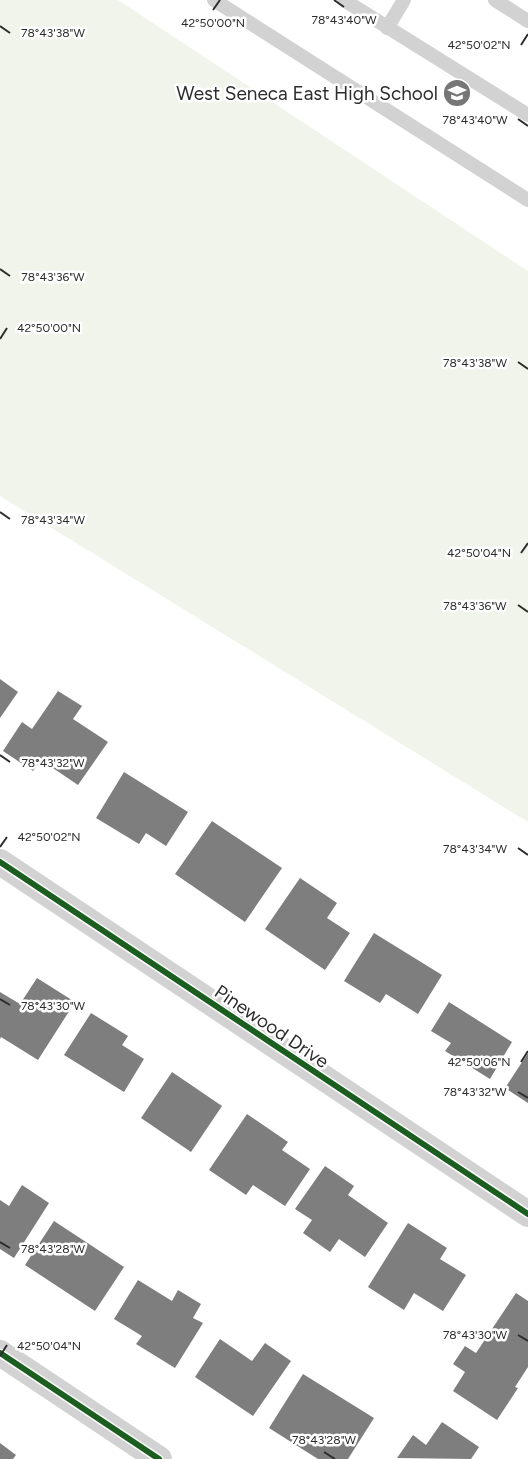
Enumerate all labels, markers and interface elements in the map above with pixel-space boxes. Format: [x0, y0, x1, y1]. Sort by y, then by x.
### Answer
text: 78°43'40"W [311, 13, 377, 27]
text: 42°50'00"N [181, 16, 245, 30]
text: 78°43'38"W [21, 26, 85, 40]
text: 42°50'02"N [447, 38, 511, 52]
school or university icon: West Seneca East High School [442, 78, 472, 108]
place label: West Seneca East High School [176, 82, 438, 105]
text: 78°43'40"W [442, 113, 508, 127]
text: 78°43'36"W [21, 270, 85, 284]
text: 42°50'00"N [17, 321, 81, 335]
text: 78°43'38"W [443, 356, 507, 370]
text: 78°43'34"W [21, 513, 85, 527]
text: 42°50'04"N [447, 546, 511, 560]
text: 78°43'36"W [443, 599, 507, 613]
text: 78°43'32"W [21, 756, 85, 770]
text: 42°50'02"N [17, 830, 81, 844]
text: 78°43'34"W [443, 842, 507, 856]
street label: Pinewood Drive [210, 980, 333, 1073]
text: 78°43'30"W [21, 999, 86, 1013]
text: 42°50'06"N [447, 1055, 511, 1069]
text: 78°43'32"W [443, 1085, 507, 1099]
text: 78°43'28"W [21, 1242, 86, 1256]
text: 78°43'30"W [443, 1328, 508, 1342]
text: 42°50'04"N [17, 1339, 81, 1353]
text: 78°43'28"W [292, 1433, 357, 1447]

